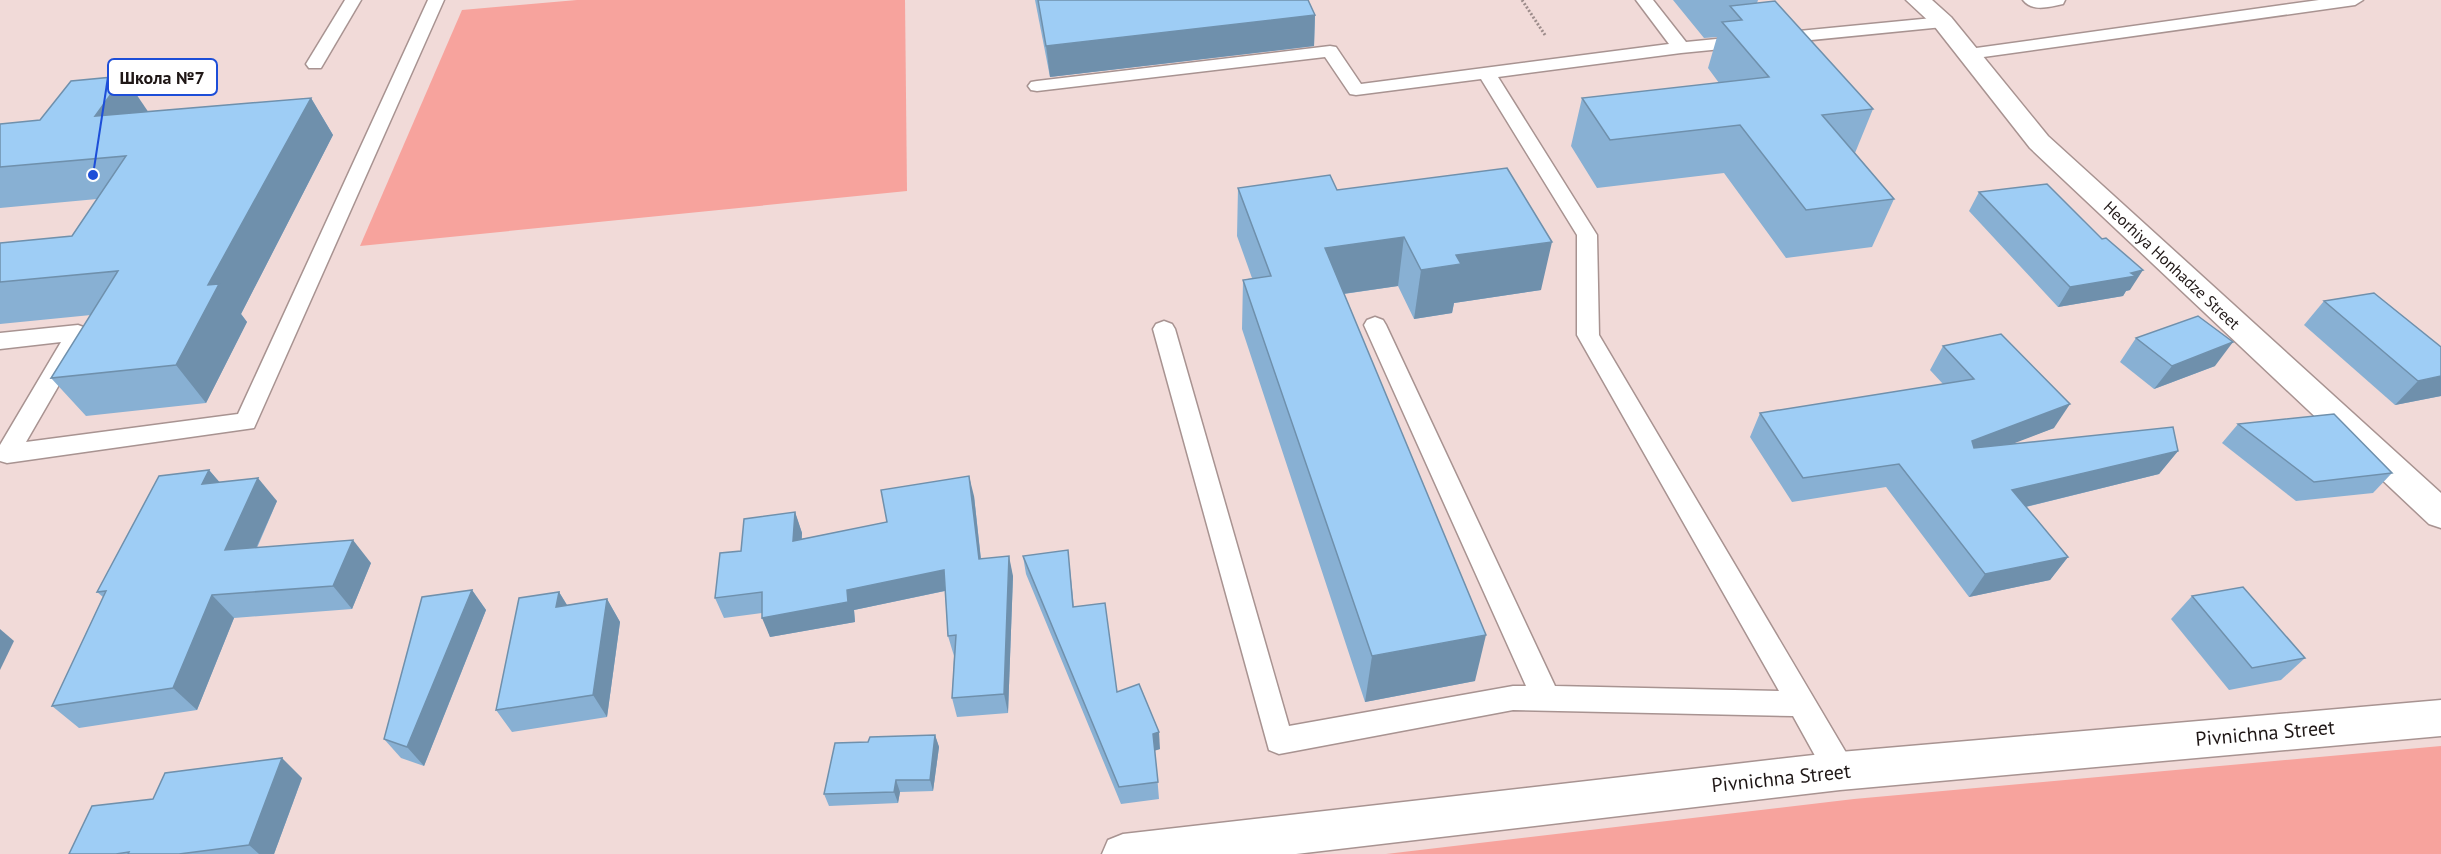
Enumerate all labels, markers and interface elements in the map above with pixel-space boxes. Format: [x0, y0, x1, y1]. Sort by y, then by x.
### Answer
callout: Школа №7 [108, 59, 217, 95]
text: Школа №7 [119, 66, 205, 89]
street label: Heorhiya Honhadze Street [2100, 197, 2245, 334]
street label: Pivnichna Street [2194, 714, 2336, 752]
street label: Pivnichna Street [1710, 758, 1852, 798]

